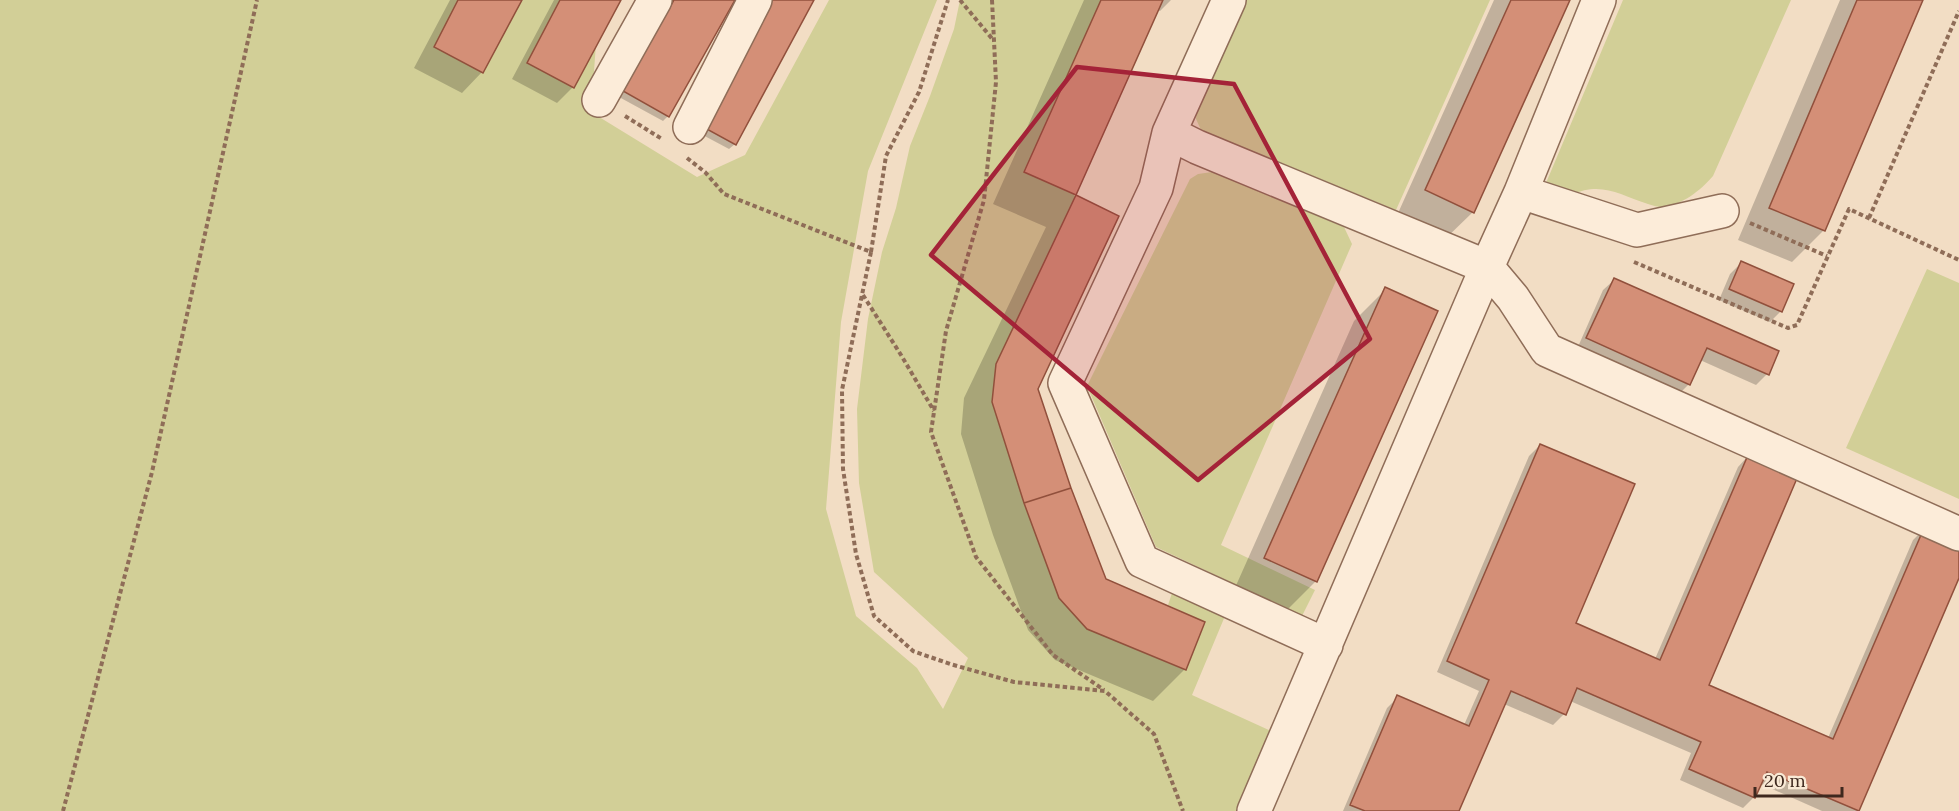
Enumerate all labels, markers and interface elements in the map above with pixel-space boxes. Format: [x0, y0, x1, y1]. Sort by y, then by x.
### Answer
scale bar [1755, 760, 1842, 798]
text: 20 m [1764, 769, 1806, 792]

